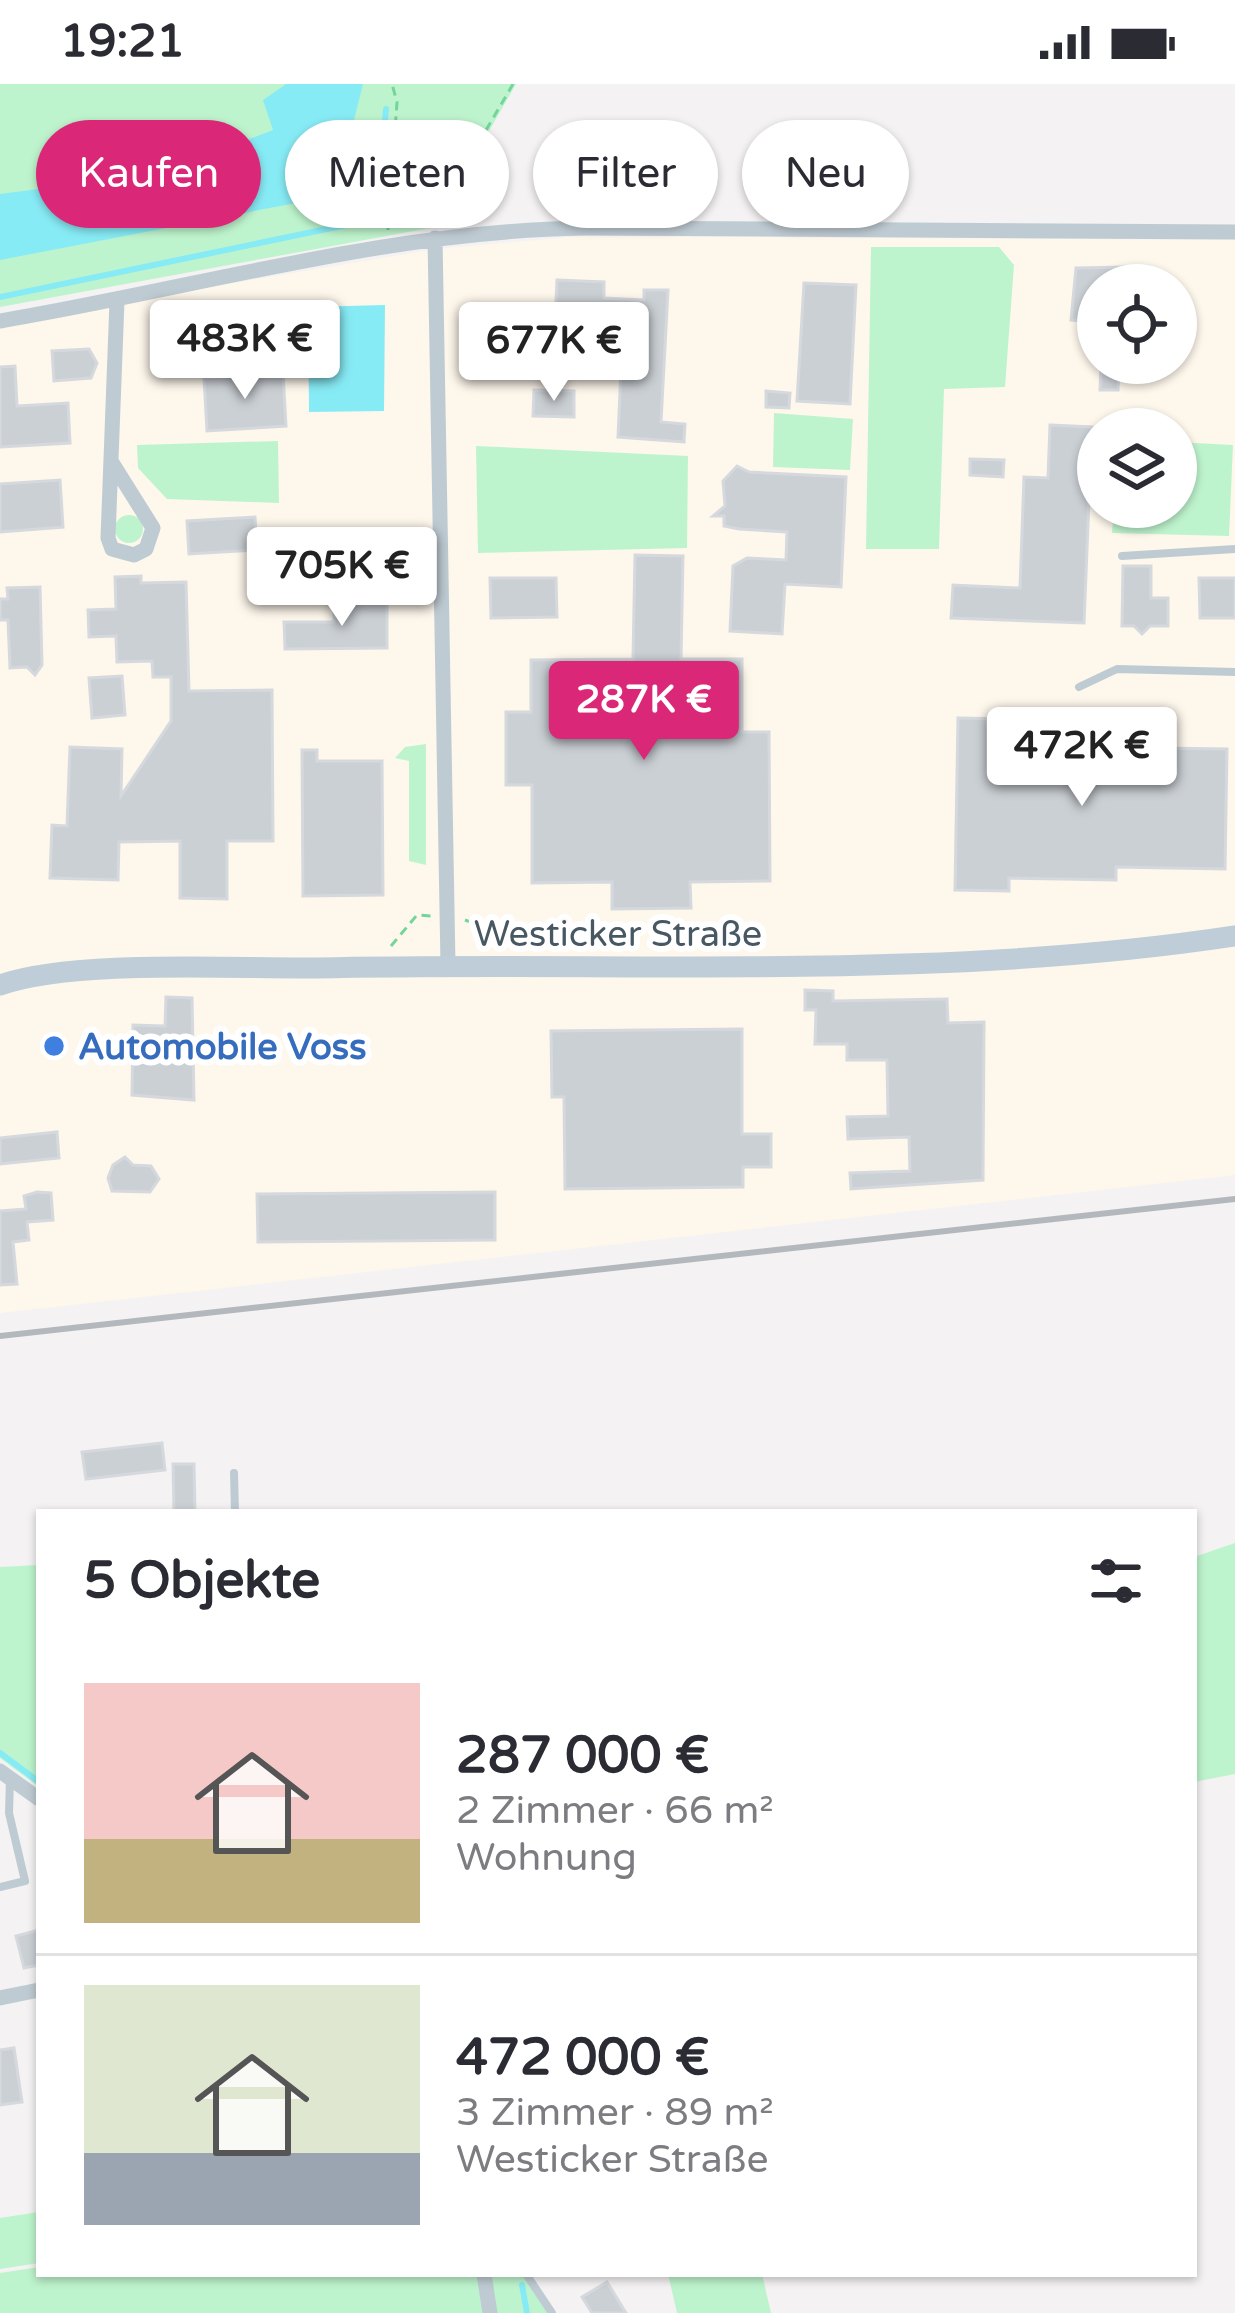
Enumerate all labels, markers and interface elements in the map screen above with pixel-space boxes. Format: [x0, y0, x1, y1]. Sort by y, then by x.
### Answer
text: 19:21 [60, 15, 185, 69]
chip: Kaufen [36, 120, 261, 228]
chip: Mieten [285, 120, 509, 228]
chip: Filter [533, 120, 718, 228]
chip: Neu [742, 120, 909, 228]
map controls [1077, 264, 1197, 528]
button: locate [1077, 264, 1197, 384]
pin: 483K € [147, 300, 343, 402]
pin: 677K € [456, 302, 652, 404]
text: 483K € [177, 315, 313, 362]
text: 677K € [486, 317, 622, 364]
button: layers [1077, 408, 1197, 528]
pin: 705K € [244, 527, 440, 629]
text: 705K € [274, 542, 410, 589]
pin: 287K € [546, 661, 742, 763]
text: 287K € [576, 676, 712, 723]
pin: 472K € [984, 707, 1180, 809]
text: 472K € [1014, 722, 1150, 769]
street label: Westicker Straße [474, 913, 762, 956]
place label: Automobile Voss [78, 1026, 366, 1069]
marker: Automobile Voss [41, 1033, 67, 1059]
icon: filters [1083, 1548, 1149, 1614]
text: 5 Objekte [84, 1550, 320, 1612]
text: 287 000 € [456, 1725, 709, 1787]
icon: home [180, 1731, 324, 1875]
text: 2 Zimmer · 66 m² [456, 1787, 774, 1834]
text: Wohnung [456, 1834, 637, 1881]
text: 472 000 € [456, 2027, 709, 2089]
icon: home [180, 2033, 324, 2177]
text: 3 Zimmer · 89 m² [456, 2089, 774, 2136]
text: Westicker Straße [456, 2136, 768, 2183]

